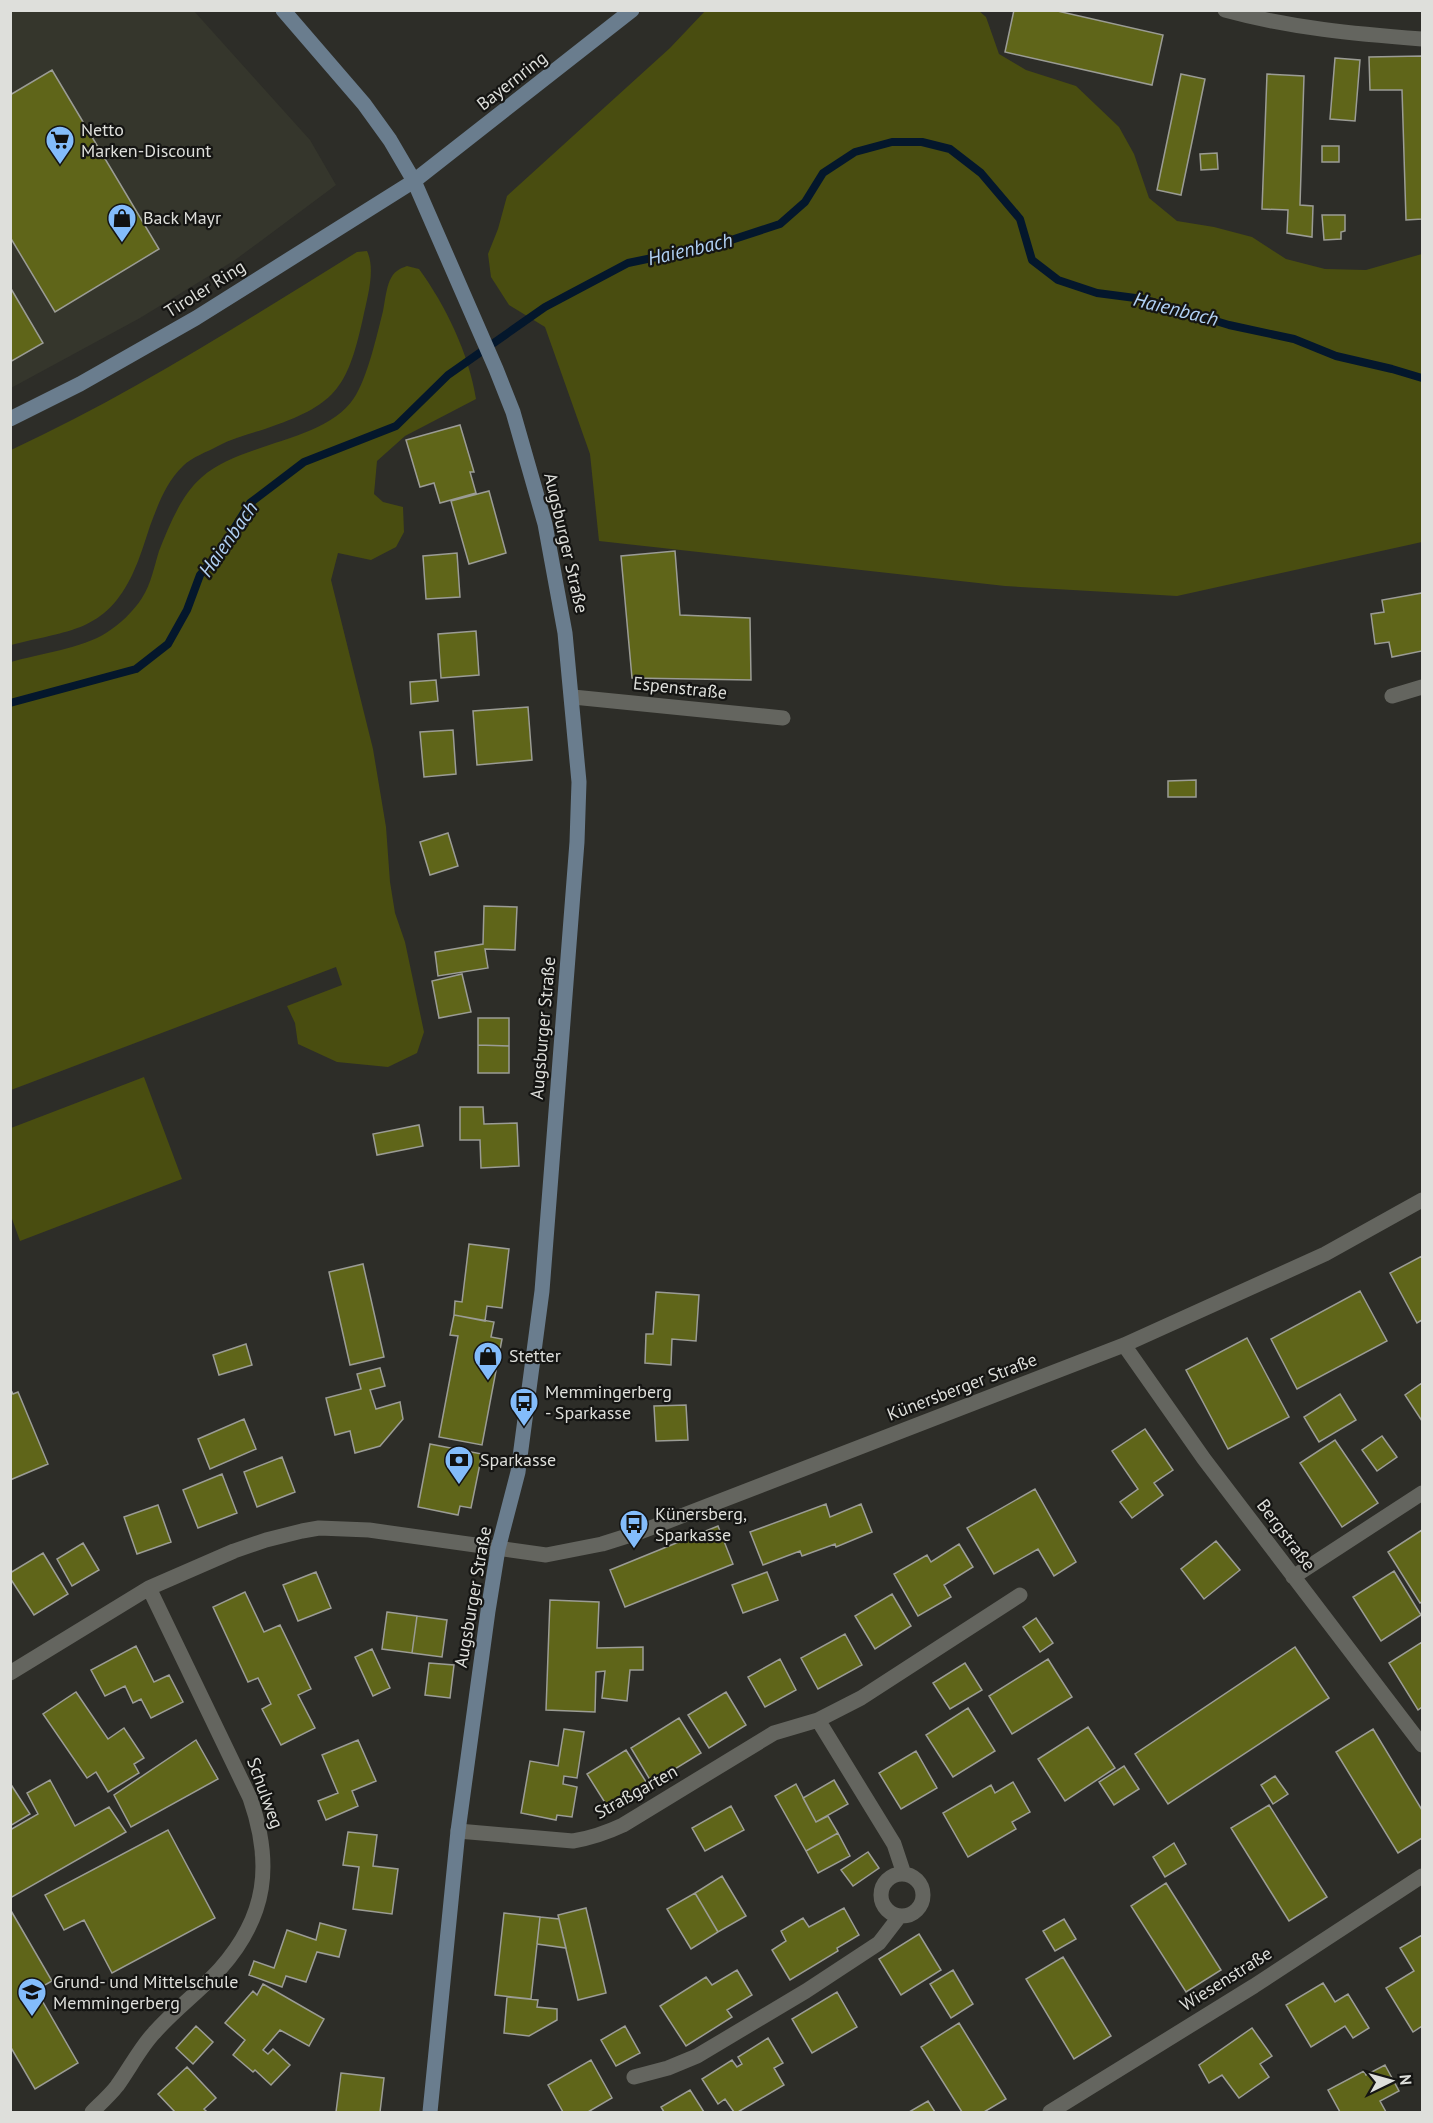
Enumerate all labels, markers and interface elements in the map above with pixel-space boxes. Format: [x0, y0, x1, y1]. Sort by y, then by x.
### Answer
street label: Bayernring [472, 46, 552, 115]
place label: Netto Marken-Discount [81, 118, 211, 162]
supermarket icon: Netto Marken-Discount [44, 124, 76, 166]
shop icon: Back Mayr [106, 202, 138, 244]
place label: Back Mayr [143, 206, 221, 229]
water label: Haienbach [645, 227, 735, 271]
street label: Tiroler Ring [160, 255, 249, 322]
water label: Haienbach [1131, 286, 1221, 332]
street label: Augsburger Straße [539, 471, 594, 615]
water label: Haienbach [193, 496, 263, 582]
street label: Espenstraße [632, 671, 728, 704]
street label: Augsburger Straße [525, 956, 560, 1100]
shop icon: Stetter [472, 1340, 504, 1382]
place label: Stetter [509, 1344, 561, 1367]
street label: Künersberger Straße [884, 1347, 1040, 1426]
place label: Memmingerberg - Sparkasse [545, 1380, 672, 1424]
bus stop icon: Memmingerberg - Sparkasse [508, 1386, 540, 1428]
bank icon: Sparkasse [443, 1444, 475, 1486]
place label: Sparkasse [480, 1448, 556, 1471]
street label: Bergstraße [1252, 1494, 1321, 1575]
place label: Künersberg, Sparkasse [655, 1502, 747, 1546]
bus stop icon: Künersberg, Sparkasse [618, 1508, 650, 1550]
street label: Augsburger Straße [449, 1524, 496, 1669]
street label: Schulweg [242, 1754, 289, 1832]
street label: Straßgarten [590, 1759, 681, 1824]
street label: Wiesenstraße [1176, 1941, 1276, 2016]
place label: Grund- und Mittelschule Memmingerberg [53, 1970, 238, 2014]
school or university icon: Grund- und Mittelschule Memmingerberg [16, 1976, 48, 2018]
north arrow [1361, 2051, 1421, 2111]
text: N [1396, 2074, 1416, 2086]

